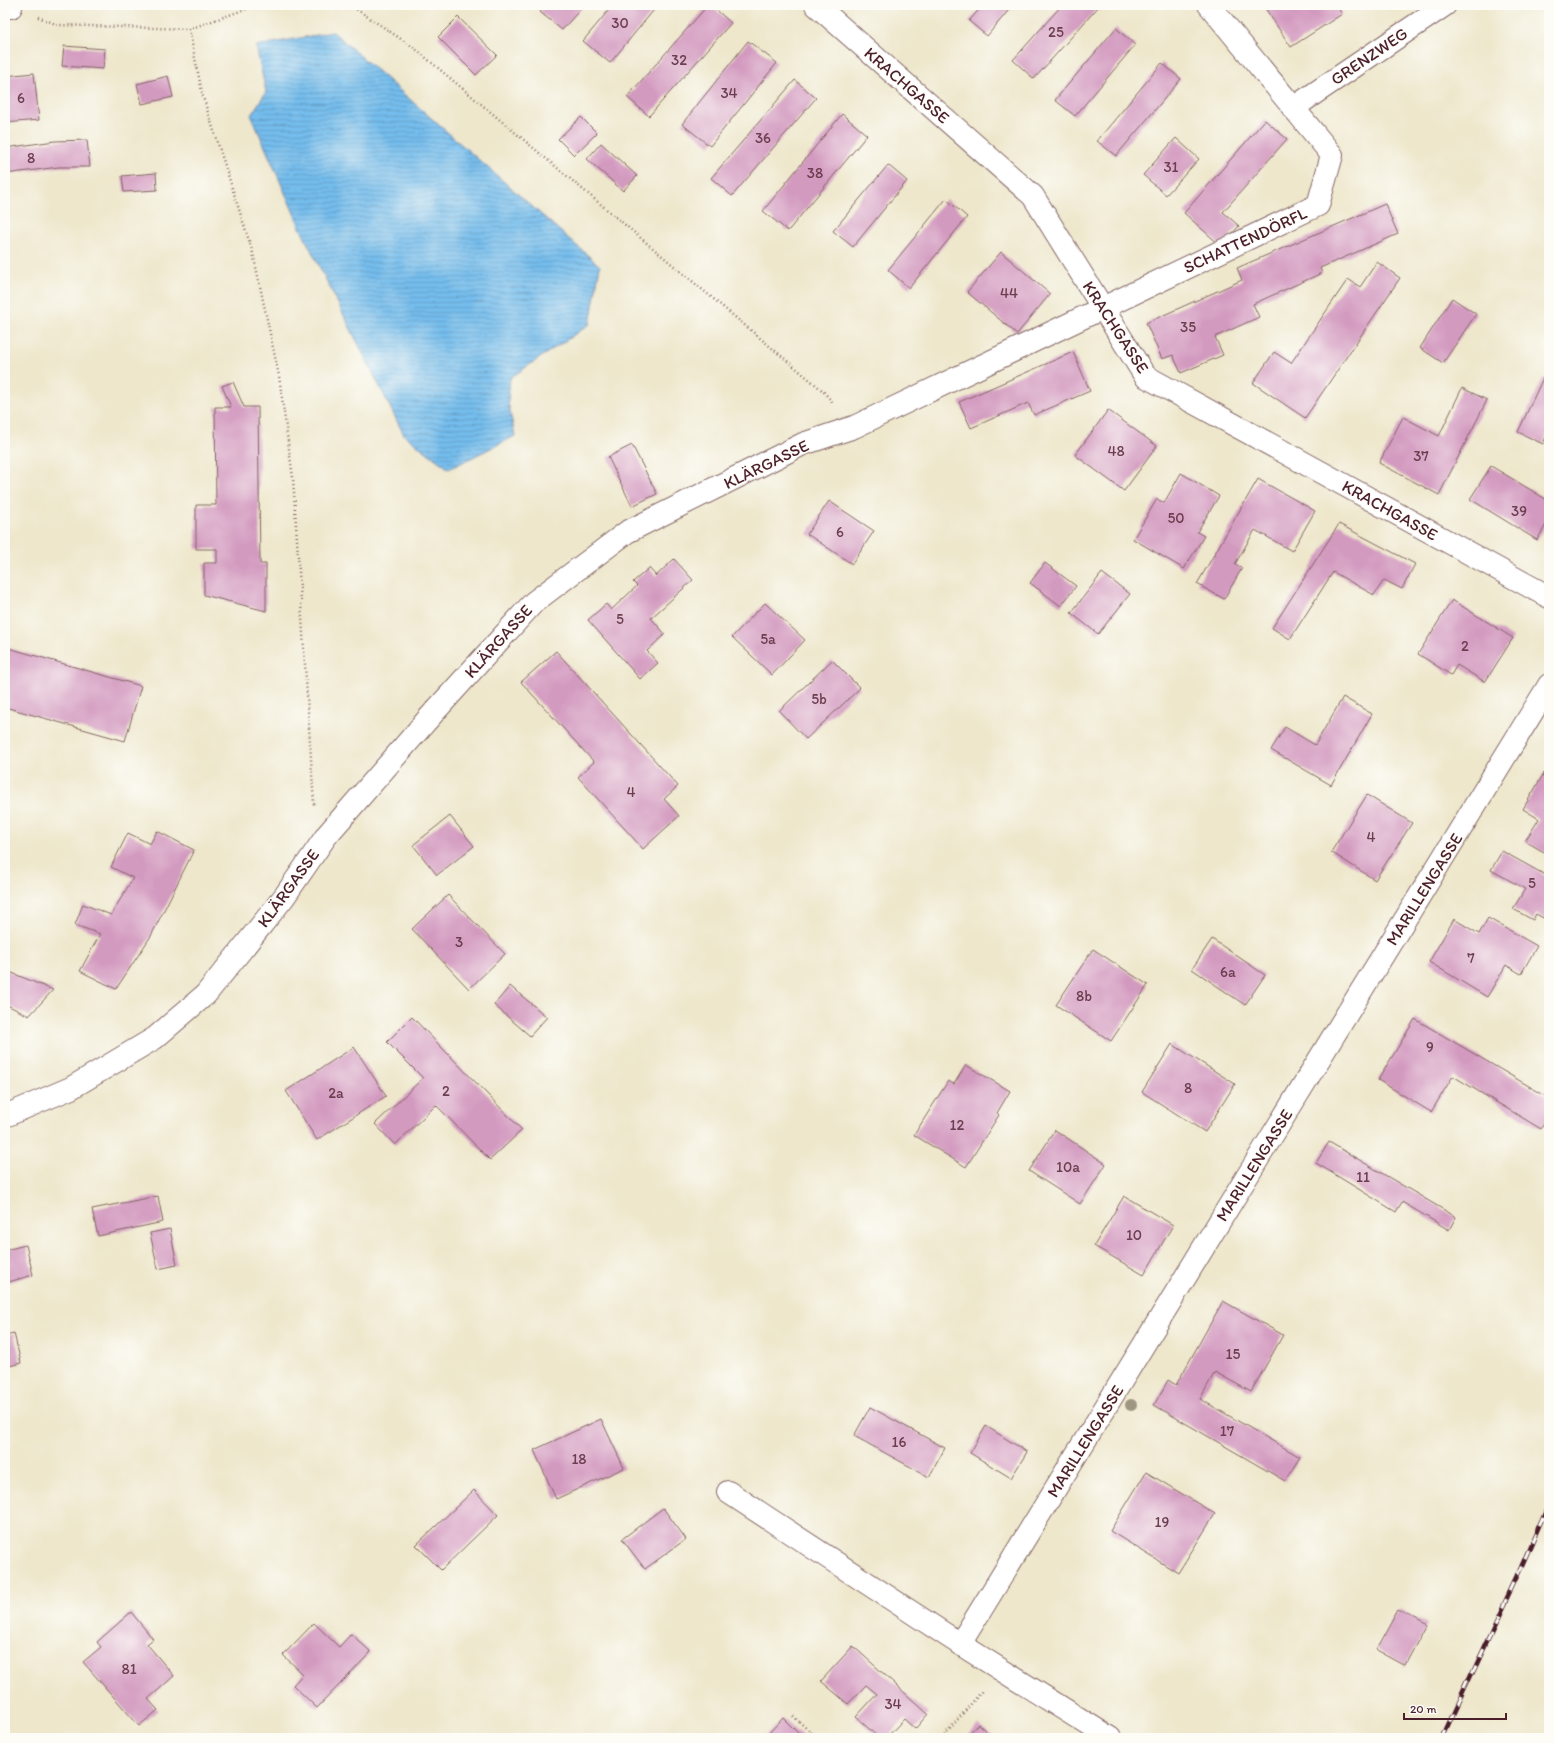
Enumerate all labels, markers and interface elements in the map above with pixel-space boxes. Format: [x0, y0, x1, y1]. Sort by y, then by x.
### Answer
house number: 30 [611, 14, 629, 32]
house number: 25 [1048, 23, 1064, 41]
street label: GRENZWEG [1327, 23, 1411, 89]
street label: KRACHGASSE [860, 43, 954, 127]
house number: 32 [671, 51, 687, 69]
house number: 34 [720, 84, 738, 102]
house number: 6 [17, 89, 25, 107]
house number: 36 [755, 129, 771, 147]
house number: 8 [27, 149, 35, 167]
house number: 31 [1163, 158, 1179, 176]
house number: 38 [807, 164, 823, 182]
street label: SCHATTENDÖRFL [1180, 203, 1310, 277]
street label: KRACHGASSE [1079, 277, 1153, 377]
house number: 44 [1000, 284, 1018, 302]
house number: 35 [1180, 318, 1196, 336]
street label: KLÄRGASSE [720, 435, 812, 493]
house number: 48 [1107, 442, 1125, 460]
house number: 37 [1413, 447, 1429, 465]
street label: KRACHGASSE [1339, 476, 1441, 544]
house number: 39 [1511, 502, 1527, 520]
house number: 50 [1167, 509, 1185, 527]
house number: 6 [836, 523, 844, 541]
street label: KLÄRGASSE [460, 600, 536, 682]
house number: 5 [616, 610, 624, 628]
house number: 5a [760, 630, 776, 648]
house number: 2 [1461, 637, 1469, 655]
house number: 5b [811, 690, 827, 708]
house number: 4 [626, 783, 636, 801]
house number: 4 [1366, 828, 1376, 846]
street label: MARILLENGASSE [1381, 829, 1467, 949]
street label: KLÄRGASSE [253, 845, 323, 931]
house number: 5 [1528, 874, 1536, 892]
house number: 3 [455, 933, 463, 951]
house number: 7 [1467, 949, 1475, 967]
house number: 6a [1220, 963, 1236, 981]
house number: 8b [1076, 987, 1092, 1005]
house number: 9 [1426, 1038, 1434, 1056]
house number: 8 [1184, 1079, 1192, 1097]
house number: 2 [442, 1082, 450, 1100]
house number: 2a [328, 1084, 344, 1102]
street label: MARILLENGASSE [1211, 1105, 1297, 1225]
house number: 12 [950, 1116, 965, 1134]
house number: 10a [1056, 1158, 1080, 1176]
house number: 11 [1356, 1168, 1370, 1186]
house number: 10 [1126, 1226, 1142, 1244]
house number: 15 [1226, 1345, 1241, 1363]
street label: MARILLENGASSE [1042, 1381, 1128, 1501]
house number: 17 [1220, 1422, 1235, 1440]
house number: 16 [892, 1433, 907, 1451]
house number: 18 [571, 1450, 587, 1468]
house number: 19 [1155, 1513, 1170, 1531]
house number: 81 [121, 1660, 137, 1678]
house number: 34 [884, 1695, 902, 1713]
scale bar [1404, 1695, 1506, 1721]
text: 20 m [1410, 1702, 1437, 1716]

